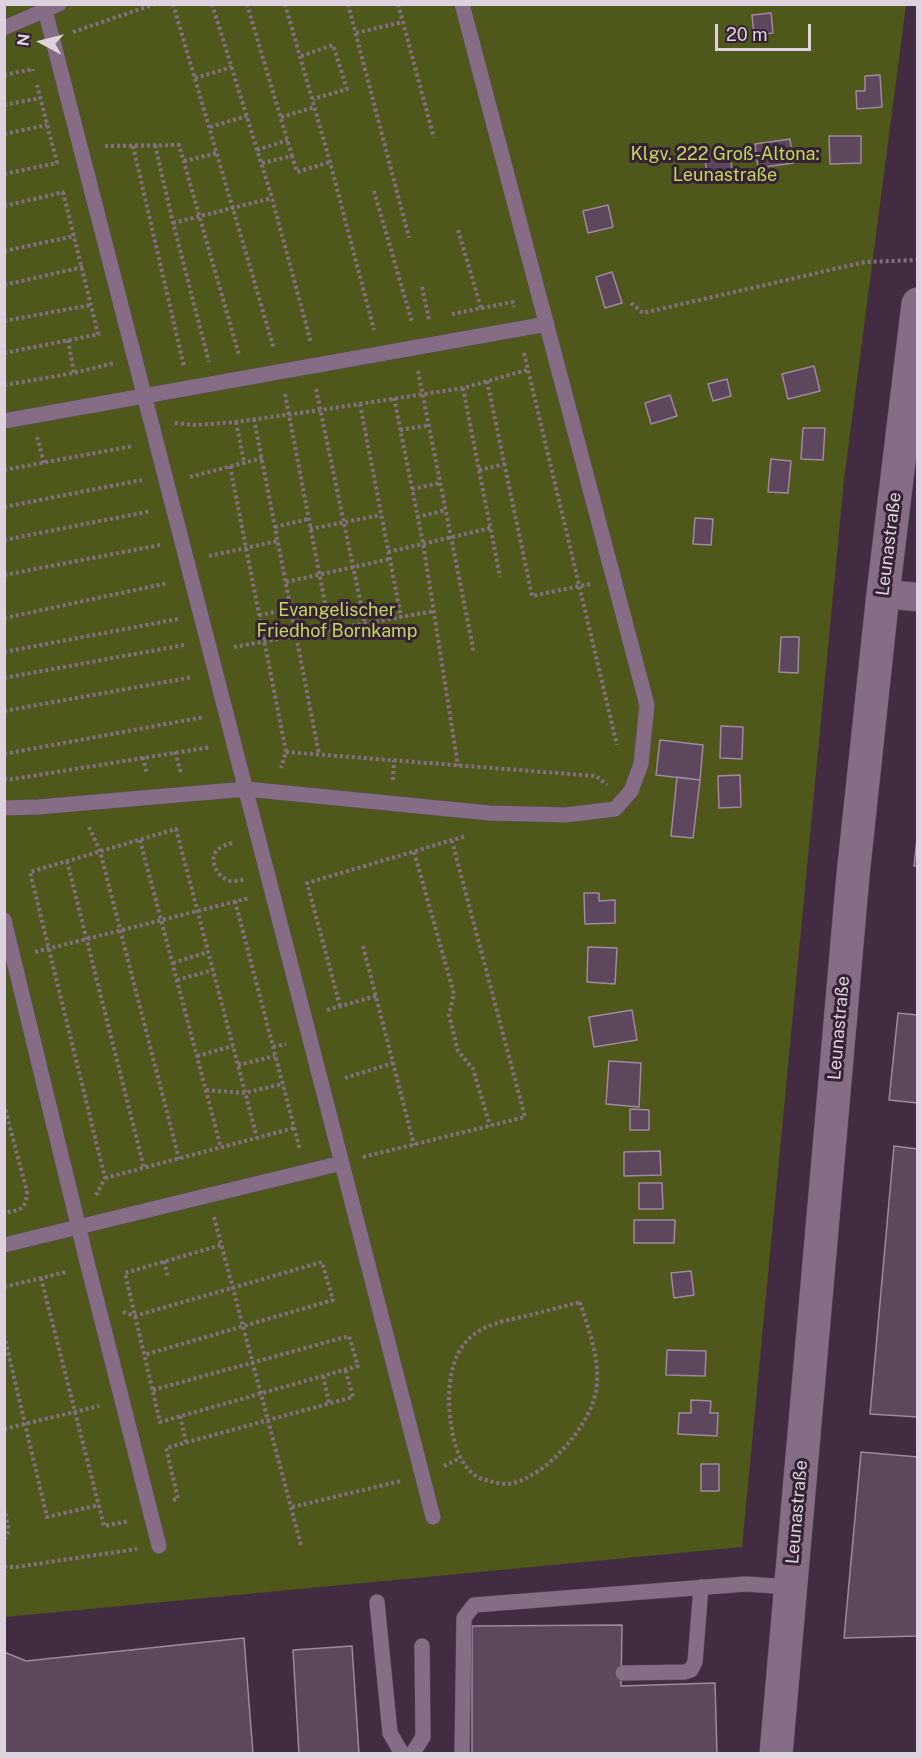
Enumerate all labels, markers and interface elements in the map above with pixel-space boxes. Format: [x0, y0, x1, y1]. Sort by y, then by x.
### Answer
north arrow [12, 12, 72, 72]
scale bar [718, 12, 814, 50]
text: 20 m [726, 24, 768, 45]
text: N [13, 32, 34, 47]
park label: Klgv. 222 Groß-Altona: Leunastraße [630, 143, 820, 186]
street label: Leunastraße [872, 491, 906, 597]
park label: Evangelischer Friedhof Bornkamp [257, 599, 417, 642]
street label: Leunastraße [824, 975, 854, 1081]
street label: Leunastraße [782, 1459, 812, 1565]

